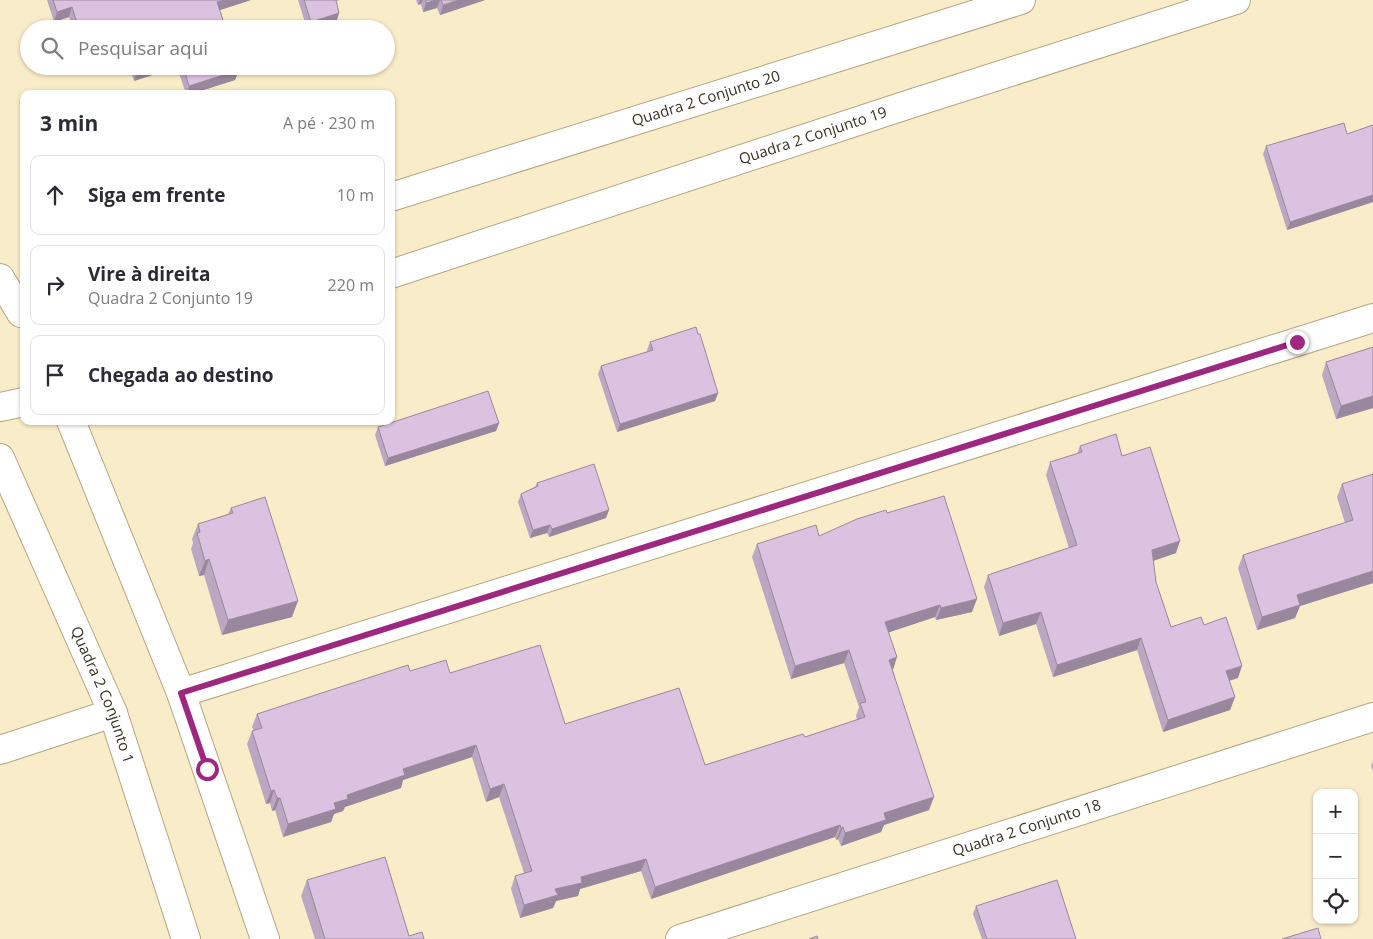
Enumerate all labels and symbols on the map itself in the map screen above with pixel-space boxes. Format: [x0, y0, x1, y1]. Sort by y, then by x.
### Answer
street label: Quadra 2 Conjunto 20 [629, 65, 782, 130]
street label: Quadra 2 Conjunto 19 [736, 101, 889, 168]
route end [1286, 331, 1309, 354]
street label: Quadra 2 Conjunto 1 [67, 623, 139, 765]
route start [196, 758, 219, 781]
street label: Quadra 2 Conjunto 18 [950, 794, 1103, 860]

